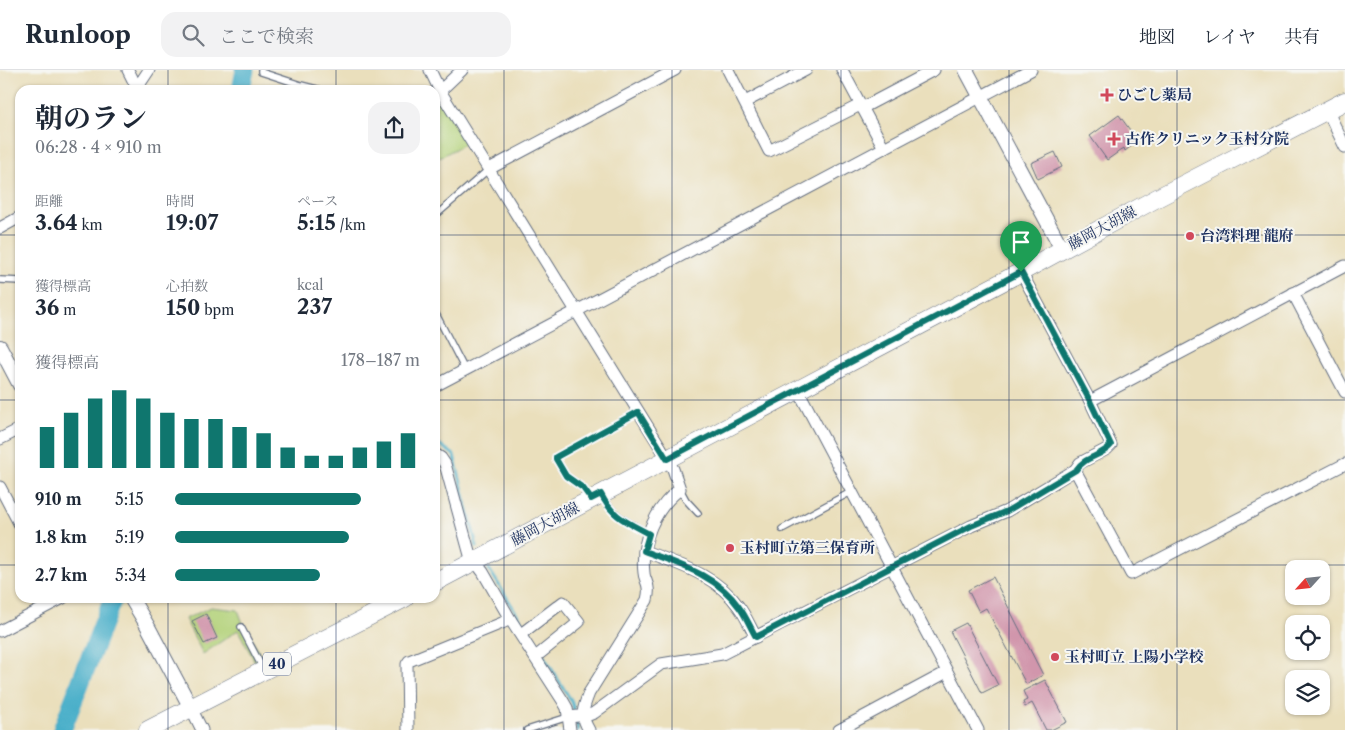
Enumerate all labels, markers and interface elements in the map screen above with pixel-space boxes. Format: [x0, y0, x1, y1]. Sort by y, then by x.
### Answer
search box [161, 12, 511, 57]
text: Runloop [25, 20, 131, 49]
icon: search [179, 21, 207, 49]
text: ここで検索 [219, 25, 314, 48]
text: 地図 [1139, 26, 1175, 48]
text: レイヤ [1203, 26, 1256, 48]
text: 共有 [1284, 26, 1320, 48]
place label: ひごし薬局 [1117, 85, 1192, 104]
marker: ひごし薬局 [1101, 89, 1113, 101]
text: 朝のラン [35, 101, 147, 135]
button: share [368, 102, 420, 154]
place label: 古作クリニック玉村分院 [1125, 129, 1289, 148]
marker: 古作クリニック玉村分院 [1107, 132, 1121, 146]
text: 06:28 · 4 × 910 m [35, 137, 162, 157]
text: 距離 [35, 192, 63, 210]
text: 時間 [166, 192, 194, 210]
text: ペース [297, 192, 338, 210]
street label: 藤岡大胡線 [1064, 202, 1139, 254]
text: 3.64 [35, 210, 78, 235]
text: 19:07 [166, 210, 219, 235]
text: 5:15 [297, 210, 336, 235]
text: km [78, 216, 103, 234]
text: /km [336, 216, 366, 234]
pin [1000, 221, 1042, 272]
place label: 台湾料理 龍府 [1200, 226, 1294, 245]
icon: arrive [1007, 228, 1035, 256]
marker: 台湾料理 龍府 [1184, 230, 1196, 242]
text: kcal [297, 276, 323, 294]
text: 獲得標高 [35, 277, 91, 295]
text: 心拍数 [166, 277, 208, 295]
text: 237 [297, 294, 332, 319]
text: 36 [35, 295, 59, 320]
text: 150 [166, 295, 200, 320]
text: m [59, 301, 76, 319]
text: bpm [200, 301, 234, 319]
text: 178–187 m [341, 350, 420, 370]
text: 獲得標高 [35, 352, 99, 372]
text: 910 m [35, 489, 82, 509]
text: 5:15 [115, 489, 144, 509]
street label: 藤岡大胡線 [507, 498, 582, 550]
text: 1.8 km [35, 527, 87, 547]
text: 5:19 [115, 527, 144, 547]
place label: 玉村町立第三保育所 [740, 538, 875, 557]
marker: 玉村町立第三保育所 [724, 542, 736, 554]
north arrow [1285, 560, 1330, 605]
map controls [1285, 560, 1330, 715]
text: 2.7 km [35, 565, 88, 585]
text: 5:34 [115, 565, 146, 585]
button: locate [1285, 615, 1330, 660]
place label: 玉村町立 上陽小学校 [1065, 647, 1204, 666]
marker: 玉村町立 上陽小学校 [1049, 651, 1061, 663]
road number: 40 [263, 652, 291, 676]
button: layers [1285, 670, 1330, 715]

